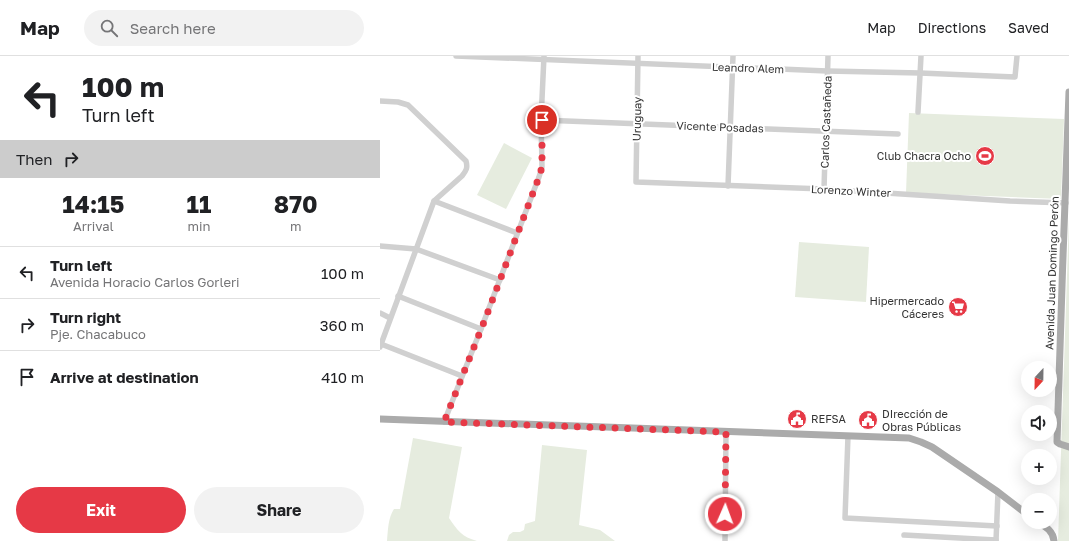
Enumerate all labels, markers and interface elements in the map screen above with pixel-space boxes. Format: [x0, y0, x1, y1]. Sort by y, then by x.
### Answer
search box [84, 10, 364, 46]
text: Map [20, 16, 60, 39]
icon: search [98, 17, 120, 39]
text: Search here [130, 19, 216, 37]
text: Map [867, 19, 896, 36]
text: Directions [918, 19, 986, 36]
text: Saved [1008, 19, 1049, 36]
street label: Leandro Alem [712, 60, 784, 75]
text: 100 m [82, 70, 164, 103]
icon: left [16, 72, 68, 124]
street label: Carlos Castañeda [817, 75, 834, 169]
street label: Uruguay [630, 97, 643, 141]
pin [525, 103, 559, 137]
text: Turn left [82, 104, 155, 126]
icon: arrive [531, 109, 553, 131]
street label: Vicente Posadas [676, 118, 764, 135]
sports icon: Club Chacra Ocho [974, 145, 996, 167]
icon: right [60, 148, 82, 170]
place label: Club Chacra Ocho [877, 149, 971, 162]
text: Then [16, 150, 52, 168]
street label: Lorenzo Winter [811, 182, 892, 199]
text: 14:15 [62, 189, 124, 218]
text: 11 [187, 189, 211, 218]
text: 870 [274, 189, 318, 218]
street label: Avenida Juan Domingo Perón [1042, 196, 1061, 350]
text: Arrival [73, 218, 114, 234]
text: min [187, 218, 210, 234]
text: m [290, 218, 301, 234]
text: Turn left [50, 256, 112, 274]
icon: left [16, 262, 38, 284]
text: 100 m [321, 264, 364, 282]
text: Avenida Horacio Carlos Gorleri [50, 274, 240, 290]
place label: Hipermercado Cáceres [869, 294, 944, 320]
supermarket icon: Hipermercado Cáceres [947, 296, 969, 318]
text: Turn right [50, 308, 121, 326]
icon: right [16, 314, 38, 336]
text: 360 m [320, 316, 364, 334]
text: Pje. Chacabuco [50, 326, 146, 342]
north arrow [1021, 361, 1057, 397]
map controls [1021, 361, 1057, 529]
icon: arrive [16, 366, 38, 388]
text: Arrive at destination [50, 368, 199, 386]
text: 410 m [321, 368, 364, 386]
button: sound [1021, 405, 1057, 441]
place label: DIrección de Obras Públicas [882, 407, 961, 433]
public building icon: REFSA [786, 408, 808, 430]
public building icon: DIrección de Obras Públicas [857, 409, 879, 431]
place label: REFSA [811, 412, 847, 425]
button: + [1021, 449, 1057, 485]
button: Exit [16, 487, 186, 533]
button: Share [194, 487, 364, 533]
position arrow [704, 493, 746, 535]
button: − [1021, 493, 1057, 529]

